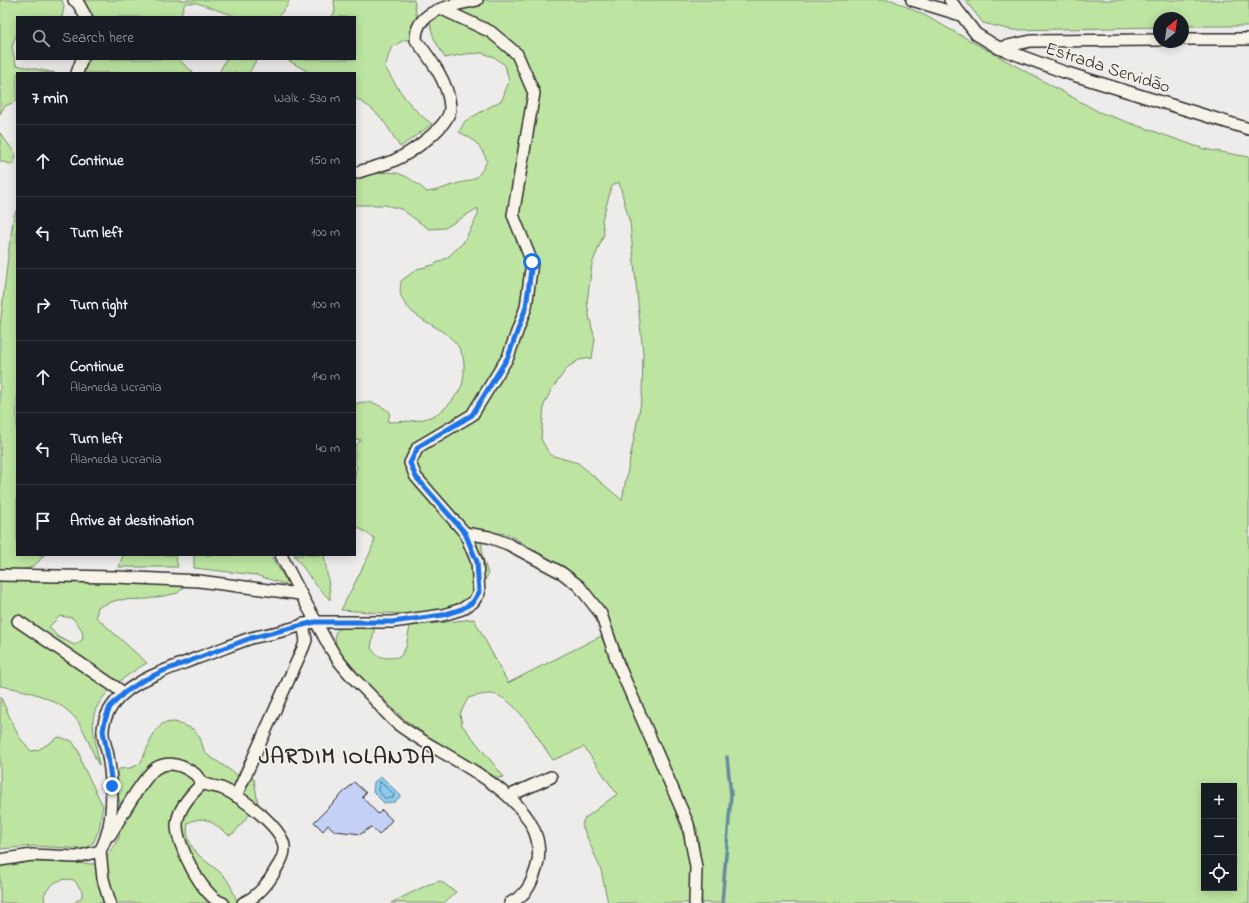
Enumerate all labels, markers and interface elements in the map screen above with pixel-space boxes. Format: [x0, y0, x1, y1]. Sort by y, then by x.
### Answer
north arrow [1153, 12, 1189, 48]
search box [16, 16, 356, 60]
icon: search [30, 27, 52, 49]
text: Search here [62, 27, 134, 49]
street label: Estrada Servidão [1042, 36, 1173, 101]
text: 7 min [32, 86, 68, 111]
text: Walk · 530 m [274, 89, 340, 108]
icon: ahead [32, 150, 54, 172]
text: Continue [70, 150, 124, 172]
text: 150 m [309, 151, 340, 170]
icon: left [32, 222, 54, 244]
text: Turn left [70, 222, 123, 244]
text: 100 m [311, 223, 340, 242]
route start [523, 253, 541, 271]
icon: right [32, 294, 54, 316]
text: Turn right [70, 294, 128, 316]
text: 100 m [311, 295, 340, 314]
text: Continue [70, 356, 124, 378]
icon: ahead [32, 366, 54, 388]
text: 140 m [312, 367, 340, 386]
text: Alameda Ucrania [70, 378, 162, 397]
text: Turn left [70, 428, 123, 450]
icon: left [32, 438, 54, 460]
text: 40 m [316, 439, 340, 458]
text: Alameda Ucrania [70, 450, 162, 469]
icon: arrive [32, 510, 54, 532]
text: Arrive at destination [70, 510, 194, 532]
district label: JARDIM IOLANDA [259, 742, 435, 774]
route end [103, 777, 121, 795]
map controls [1201, 783, 1237, 891]
button: + [1201, 783, 1237, 819]
button: − [1201, 819, 1237, 855]
button: locate [1201, 855, 1237, 891]

